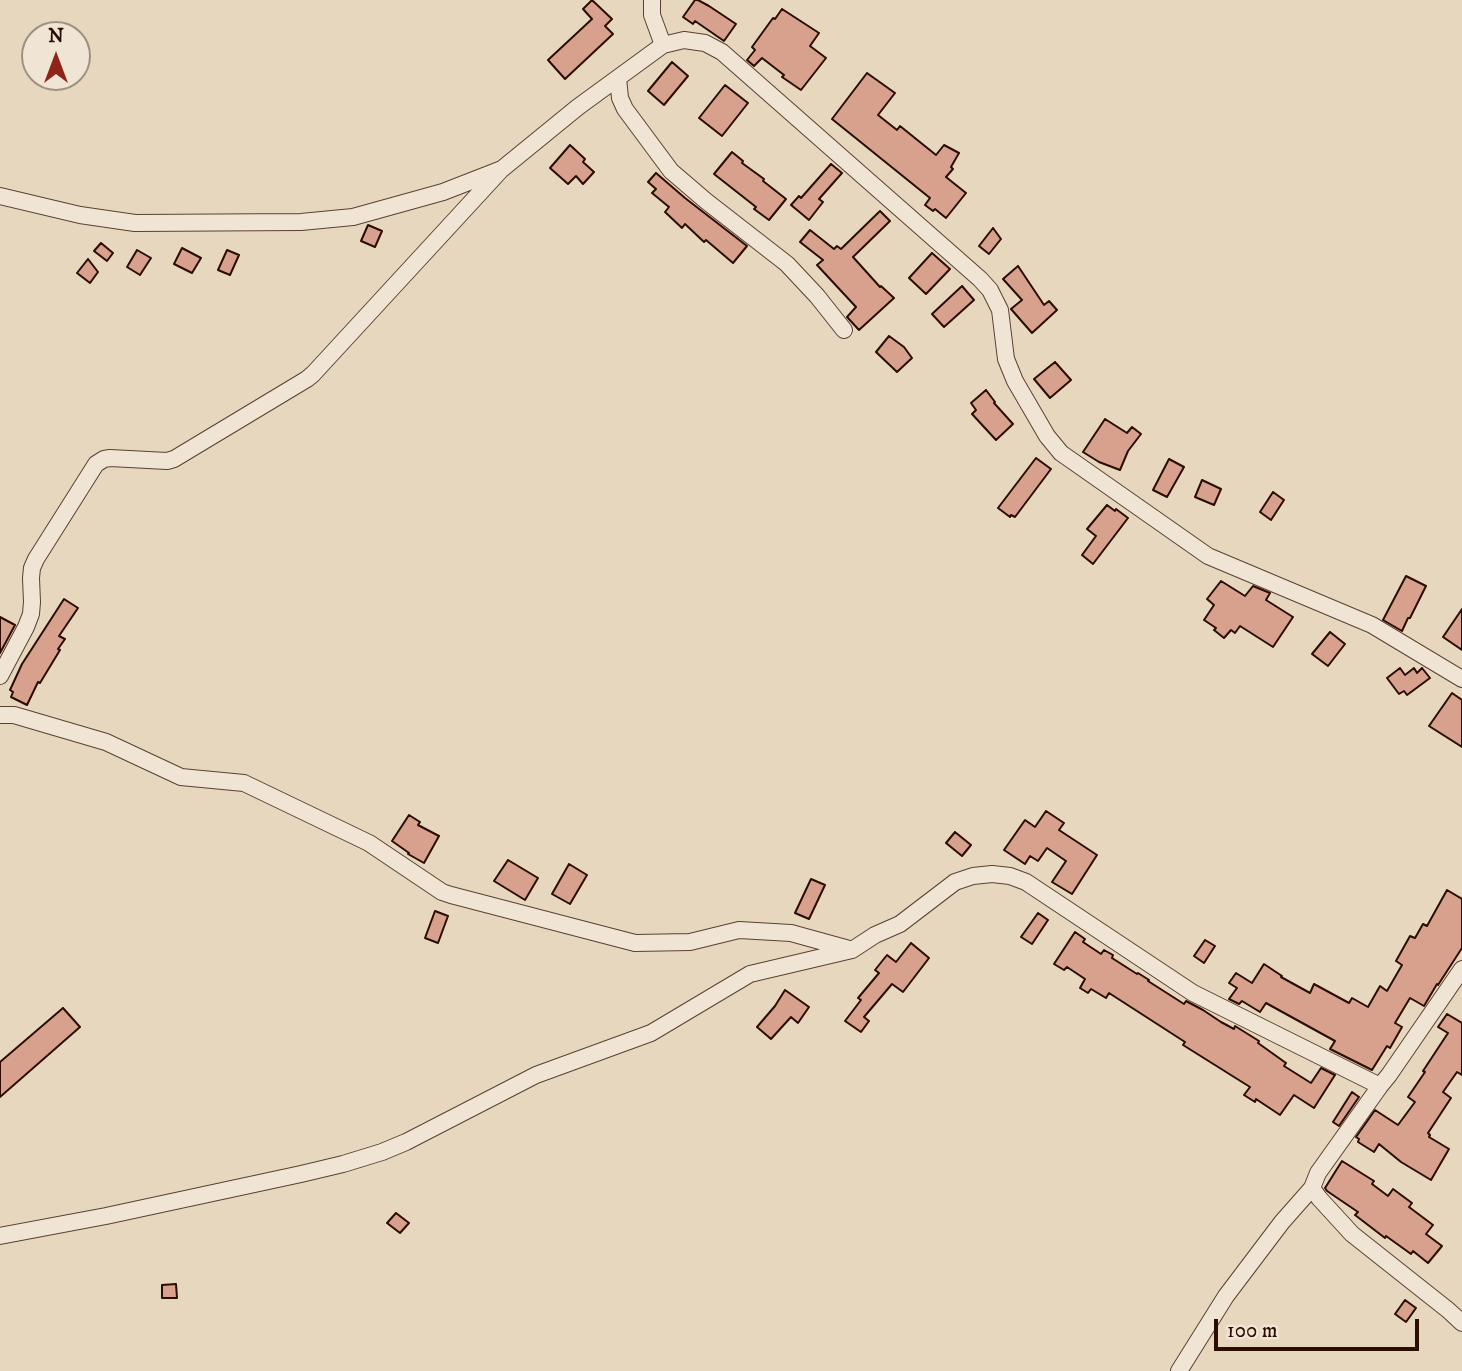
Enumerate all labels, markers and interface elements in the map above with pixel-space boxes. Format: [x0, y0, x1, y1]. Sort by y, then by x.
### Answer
north arrow [21, 21, 91, 91]
text: N [48, 25, 64, 48]
scale bar [1217, 1304, 1422, 1348]
text: 100 m [1227, 1318, 1278, 1344]

